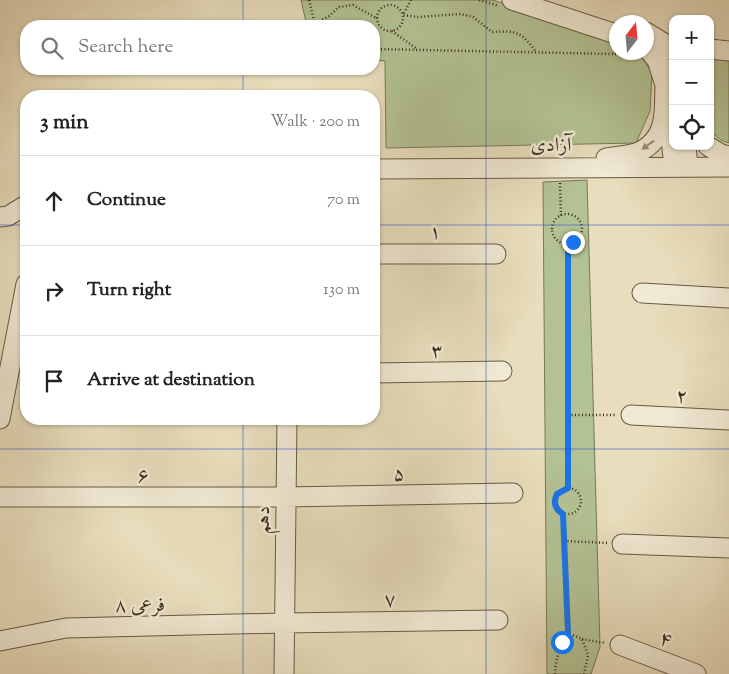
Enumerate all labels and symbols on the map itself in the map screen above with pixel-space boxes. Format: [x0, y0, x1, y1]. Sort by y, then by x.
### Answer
north arrow [609, 15, 654, 60]
street label: آزادی [531, 132, 574, 161]
one-way arrow [641, 140, 655, 150]
street label: ۱ [429, 219, 441, 248]
route end [562, 231, 585, 254]
street label: ۳ [431, 338, 443, 367]
street label: ۲ [675, 383, 688, 412]
street label: ۵ [393, 461, 405, 490]
street label: ۶ [137, 463, 149, 492]
street label: دهم [250, 506, 281, 535]
street label: ۷ [384, 587, 396, 616]
street label: فرعی ۸ [115, 592, 165, 621]
street label: ۴ [654, 625, 676, 656]
route start [551, 631, 574, 654]

